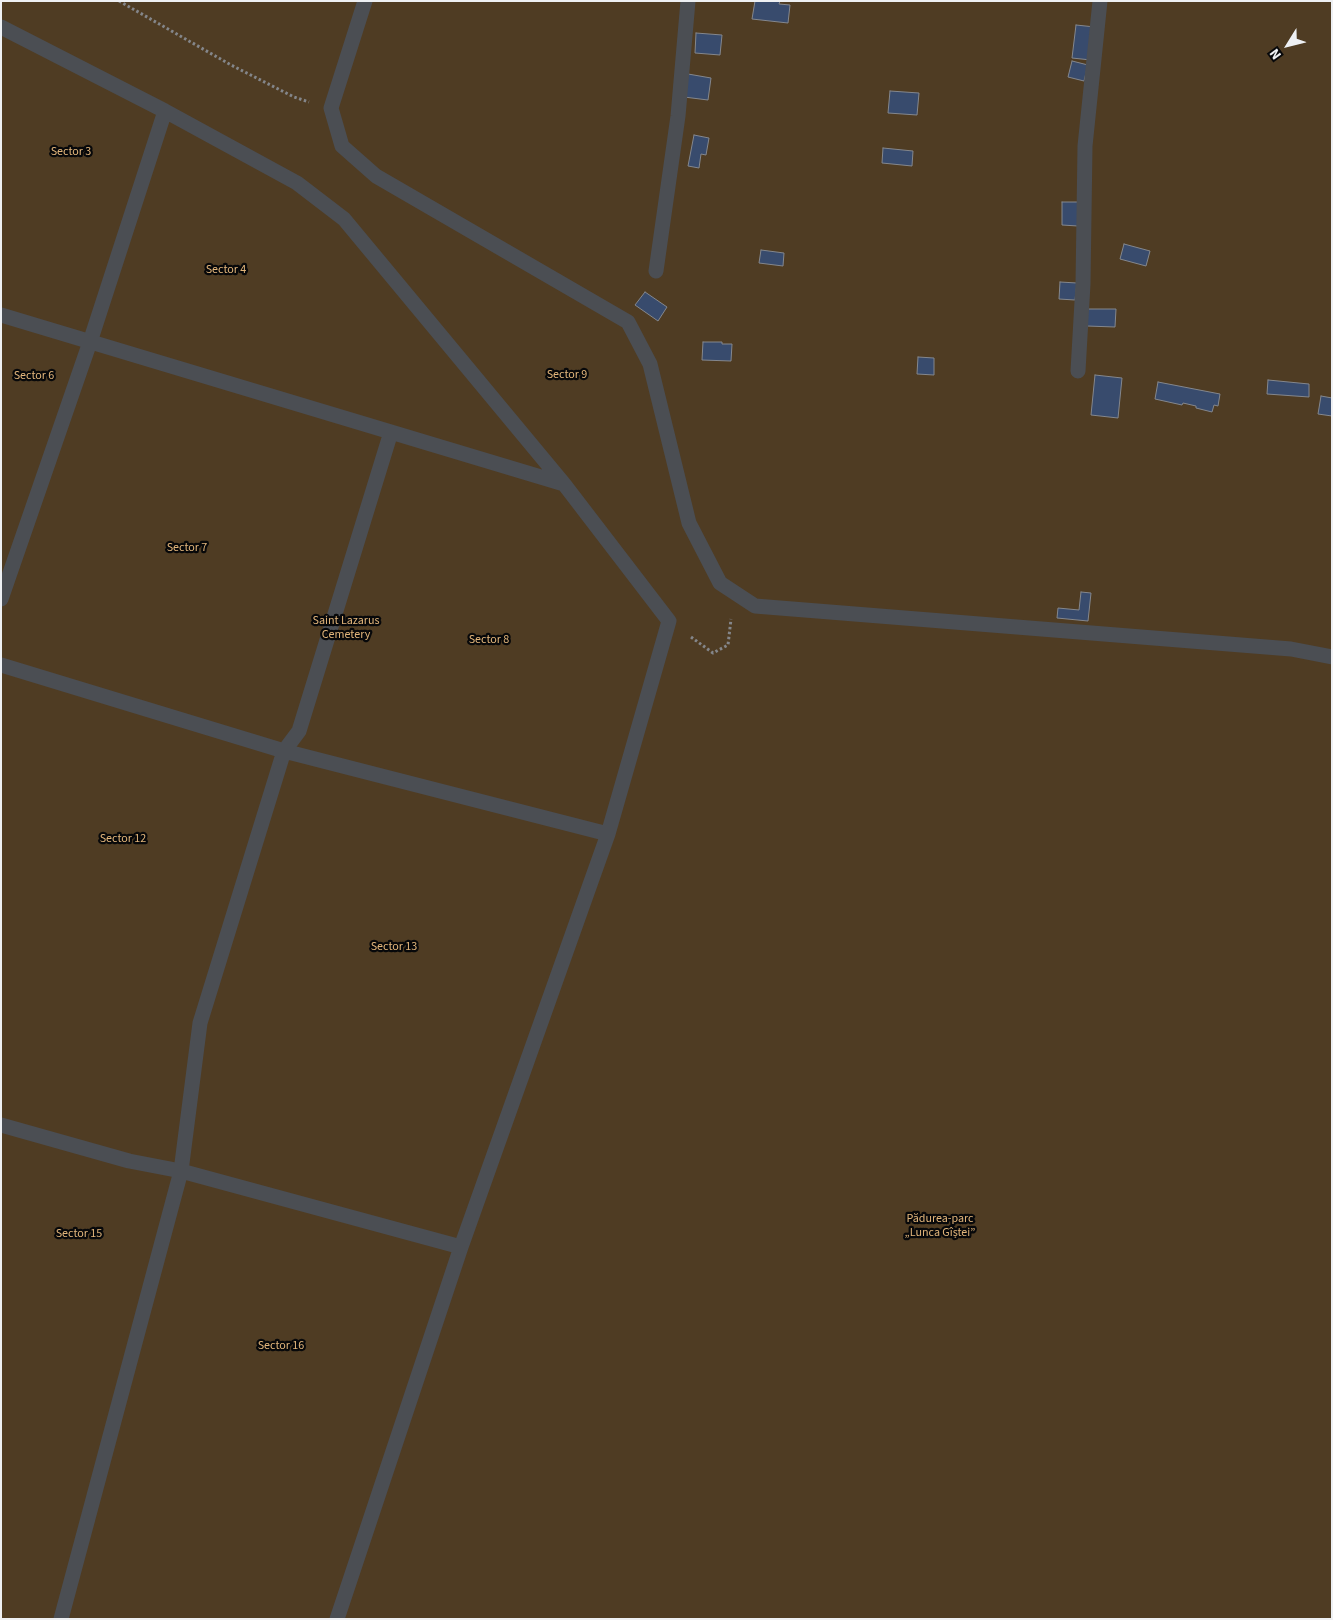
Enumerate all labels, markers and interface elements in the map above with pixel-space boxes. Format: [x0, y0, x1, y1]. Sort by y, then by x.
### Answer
north arrow [1263, 20, 1313, 70]
text: N [1265, 44, 1287, 63]
park label: Sector 3 [51, 145, 91, 159]
park label: Sector 4 [206, 263, 246, 277]
park label: Sector 9 [547, 368, 587, 382]
park label: Sector 6 [14, 369, 54, 383]
park label: Sector 7 [167, 541, 207, 555]
park label: Saint Lazarus Cemetery [313, 614, 379, 642]
park label: Sector 8 [469, 633, 509, 647]
park label: Sector 12 [100, 832, 146, 846]
park label: Sector 13 [371, 940, 417, 954]
park label: Pădurea-parc „Lunca Gîștei” [905, 1212, 975, 1240]
park label: Sector 15 [56, 1227, 102, 1241]
park label: Sector 16 [258, 1339, 304, 1353]

